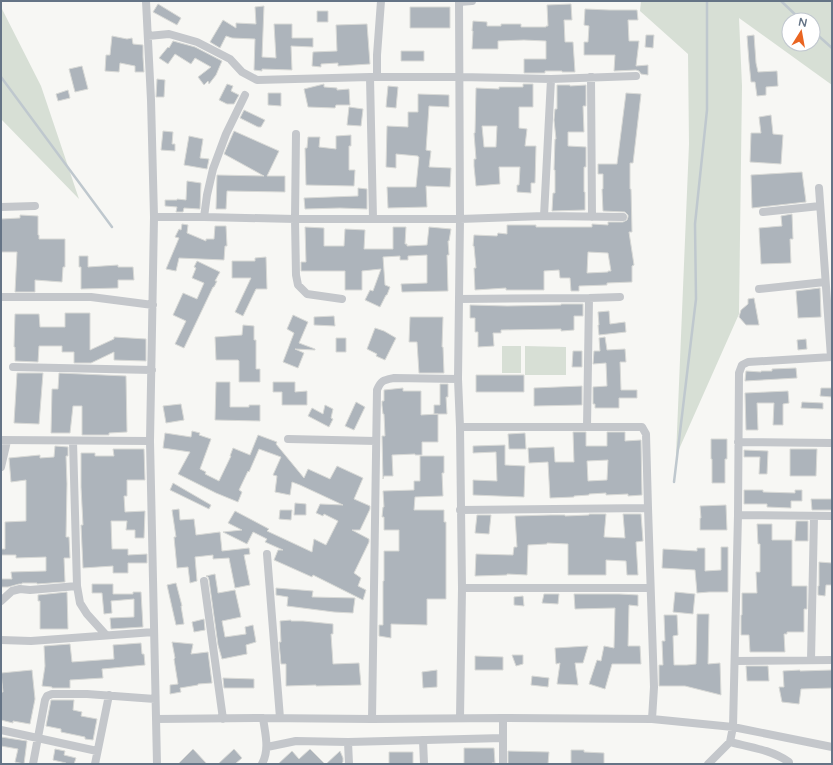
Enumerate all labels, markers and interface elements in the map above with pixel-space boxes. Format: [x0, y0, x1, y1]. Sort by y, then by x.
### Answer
north arrow [781, 12, 821, 52]
text: N [797, 15, 808, 30]

